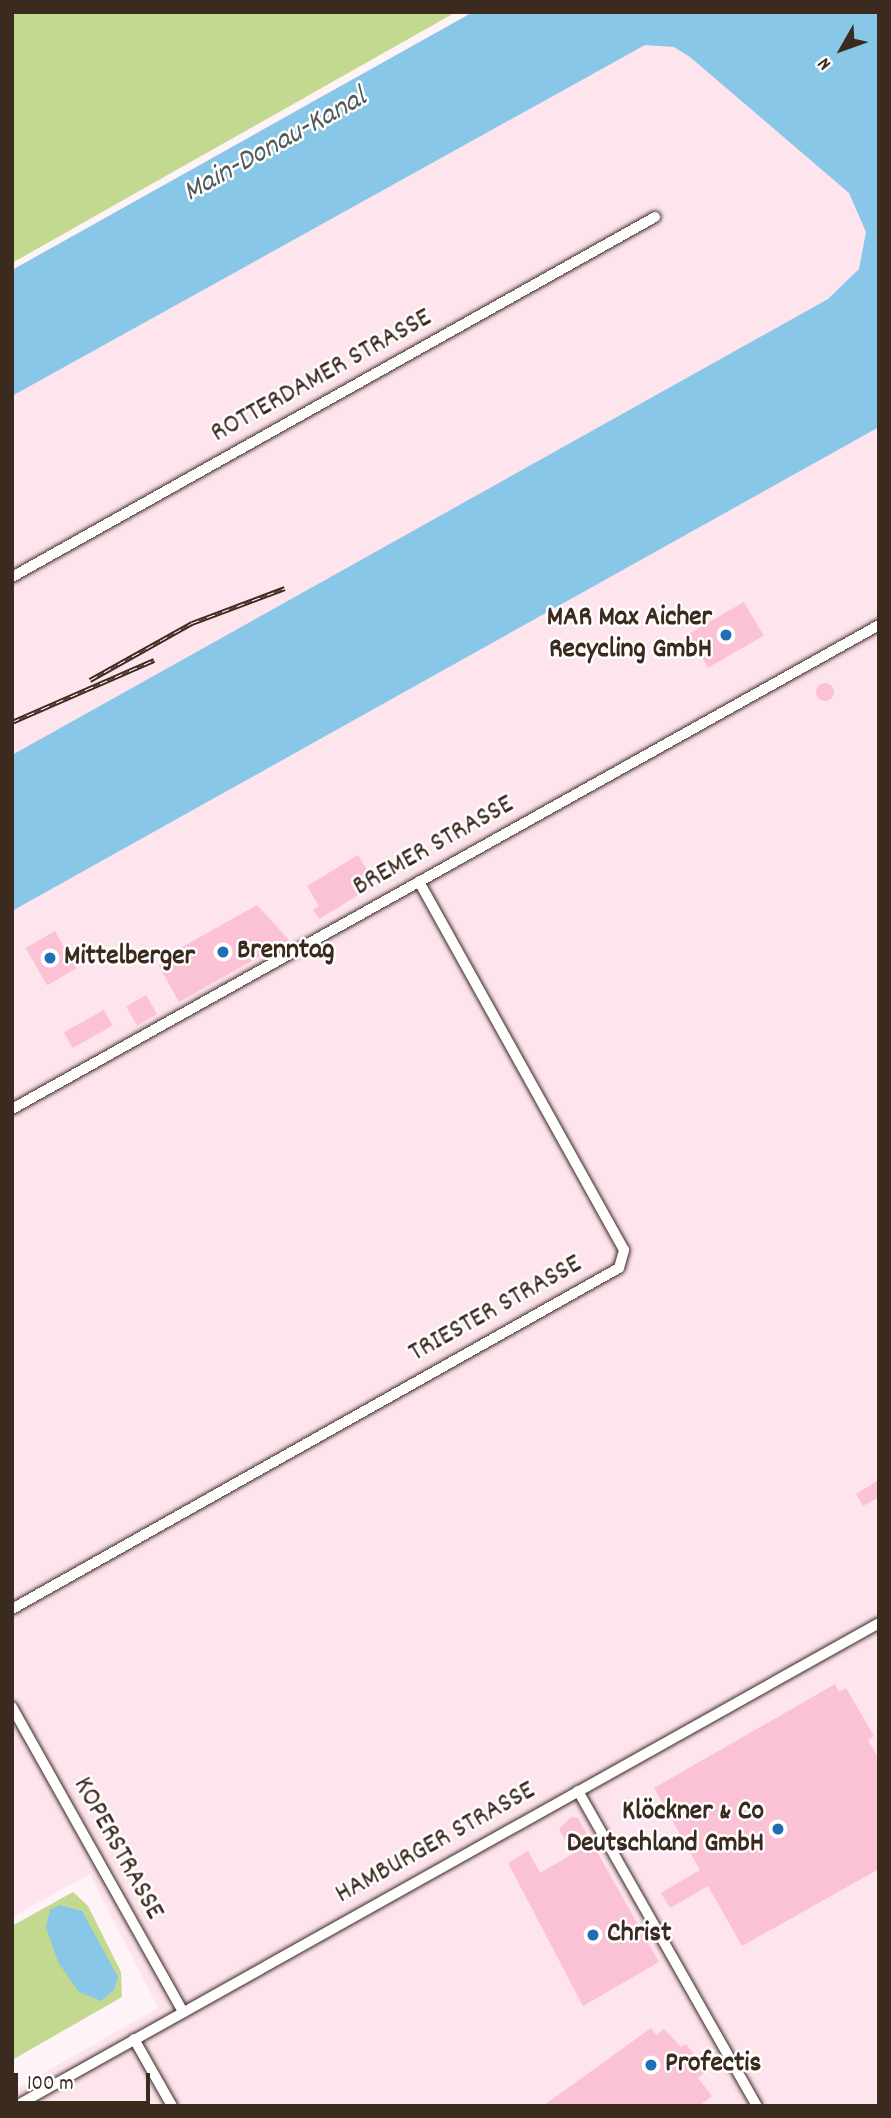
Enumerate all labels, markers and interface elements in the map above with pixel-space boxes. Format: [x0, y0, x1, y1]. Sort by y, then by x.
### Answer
north arrow [807, 14, 877, 84]
text: N [812, 51, 839, 75]
water label: Main-Donau-Kanal [178, 82, 374, 212]
street label: ROTTERDAMER STRASSE [206, 302, 438, 452]
place label: MAR Max Aicher Recycling GmbH [547, 602, 712, 668]
marker: MAR Max Aicher Recycling GmbH [718, 627, 734, 643]
street label: BREMER STRASSE [348, 789, 520, 905]
place label: Brenntag [237, 935, 335, 969]
place label: Mittelberger [64, 941, 195, 975]
marker: Brenntag [215, 944, 231, 960]
marker: Mittelberger [42, 950, 58, 966]
street label: TRIESTER STRASSE [404, 1249, 588, 1371]
street label: KOPERSTRASSE [64, 1772, 170, 1926]
street label: HAMBURGER STRASSE [330, 1775, 542, 1913]
place label: Klöckner & Co Deutschland GmbH [567, 1796, 764, 1862]
marker: Klöckner & Co Deutschland GmbH [770, 1821, 786, 1837]
place label: Christ [607, 1918, 671, 1952]
marker: Christ [585, 1927, 601, 1943]
place label: Profectis [665, 2048, 761, 2082]
marker: Profectis [643, 2057, 659, 2073]
scale bar [18, 2058, 154, 2102]
text: 100 m [27, 2070, 74, 2100]

